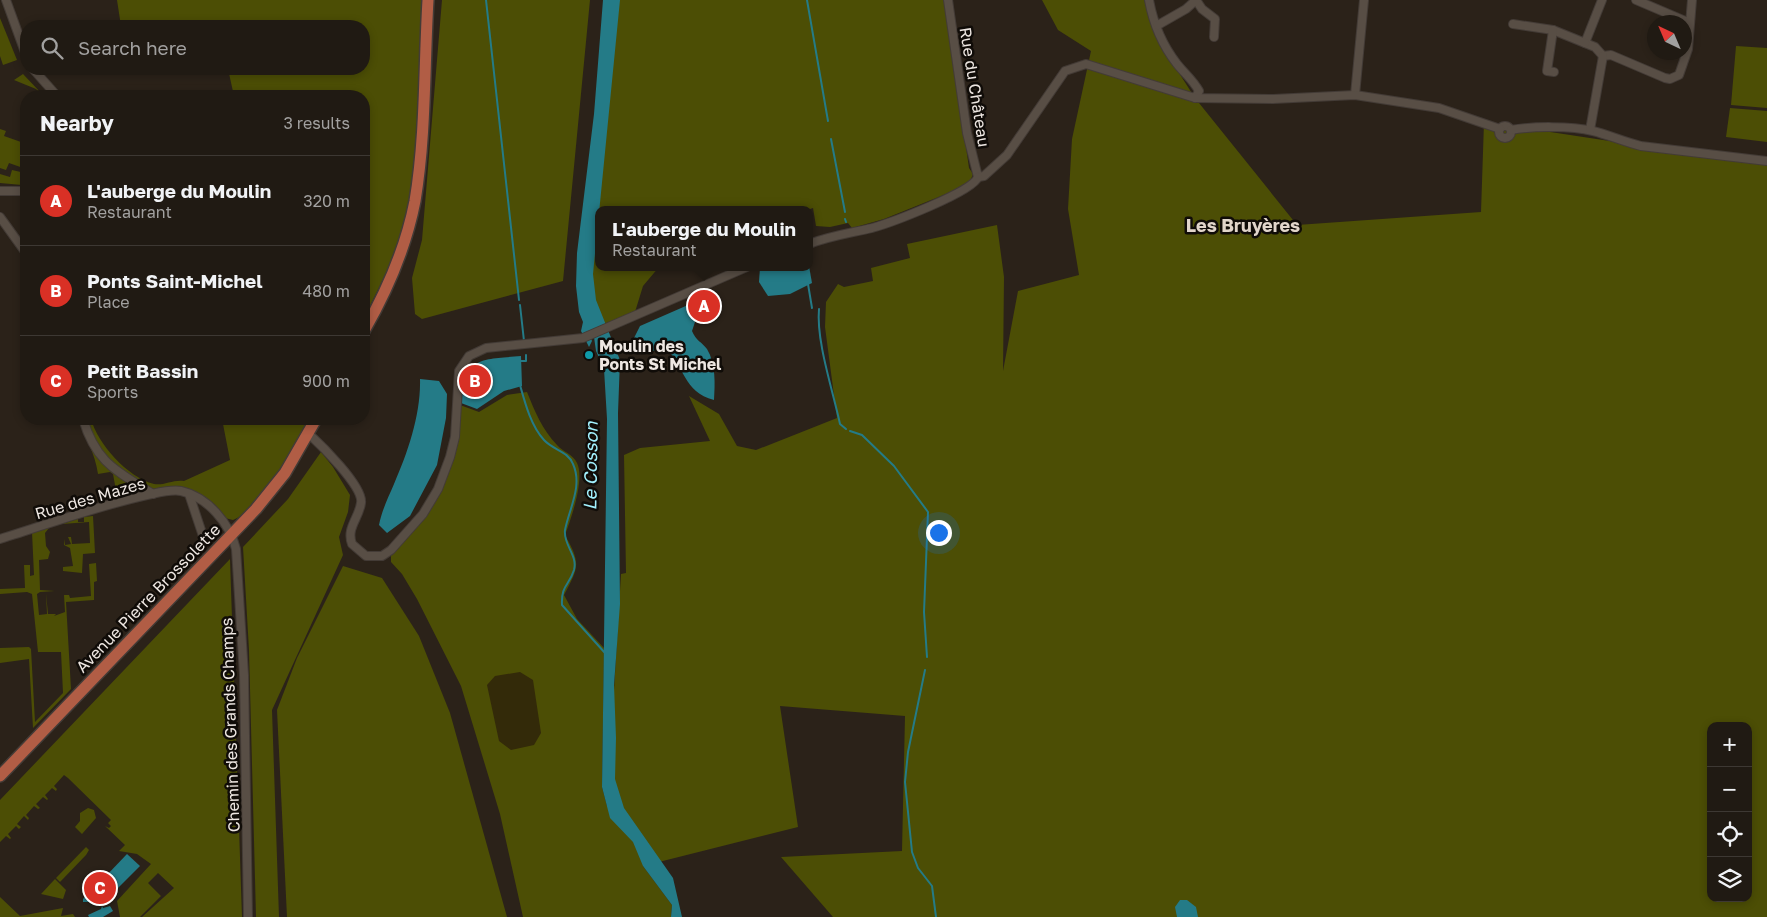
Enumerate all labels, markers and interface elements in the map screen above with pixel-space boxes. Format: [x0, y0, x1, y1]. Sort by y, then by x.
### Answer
north arrow [1647, 15, 1692, 60]
search box [20, 20, 370, 75]
street label: Rue du Château [956, 26, 994, 148]
icon: search [38, 34, 66, 62]
text: Search here [78, 36, 187, 59]
text: Nearby [40, 110, 114, 136]
text: 3 results [283, 113, 350, 133]
text: L'auberge du Moulin [87, 179, 271, 202]
text: A [50, 191, 62, 211]
text: 320 m [303, 191, 350, 211]
text: Restaurant [87, 202, 172, 222]
popup [595, 206, 813, 271]
district label: Les Bruyères [1186, 214, 1300, 236]
text: L'auberge du Moulin [612, 217, 796, 240]
text: Restaurant [612, 240, 697, 260]
text: Ponts Saint-Michel [87, 269, 263, 292]
text: B [50, 281, 62, 301]
text: 480 m [302, 281, 350, 301]
pin: A [688, 287, 720, 325]
text: Place [87, 292, 130, 312]
place label: Moulin des Ponts St Michel [599, 336, 722, 374]
marker: Moulin des Ponts St Michel [583, 349, 595, 361]
text: Petit Bassin [87, 359, 198, 382]
pin: B [459, 362, 491, 400]
text: C [50, 371, 62, 391]
text: 900 m [302, 371, 350, 391]
text: Sports [87, 382, 138, 402]
water label: Le Cosson [578, 420, 602, 511]
street label: Rue des Mazes [33, 473, 147, 523]
street label: Avenue Pierre Brossolette [72, 519, 224, 677]
your location [926, 520, 952, 546]
street label: Chemin des Grands Champs [216, 617, 244, 833]
map controls [1707, 722, 1752, 902]
button: + [1707, 722, 1752, 767]
button: − [1707, 767, 1752, 812]
button: locate [1707, 812, 1752, 857]
button: layers [1707, 857, 1752, 902]
pin: C [84, 869, 116, 907]

